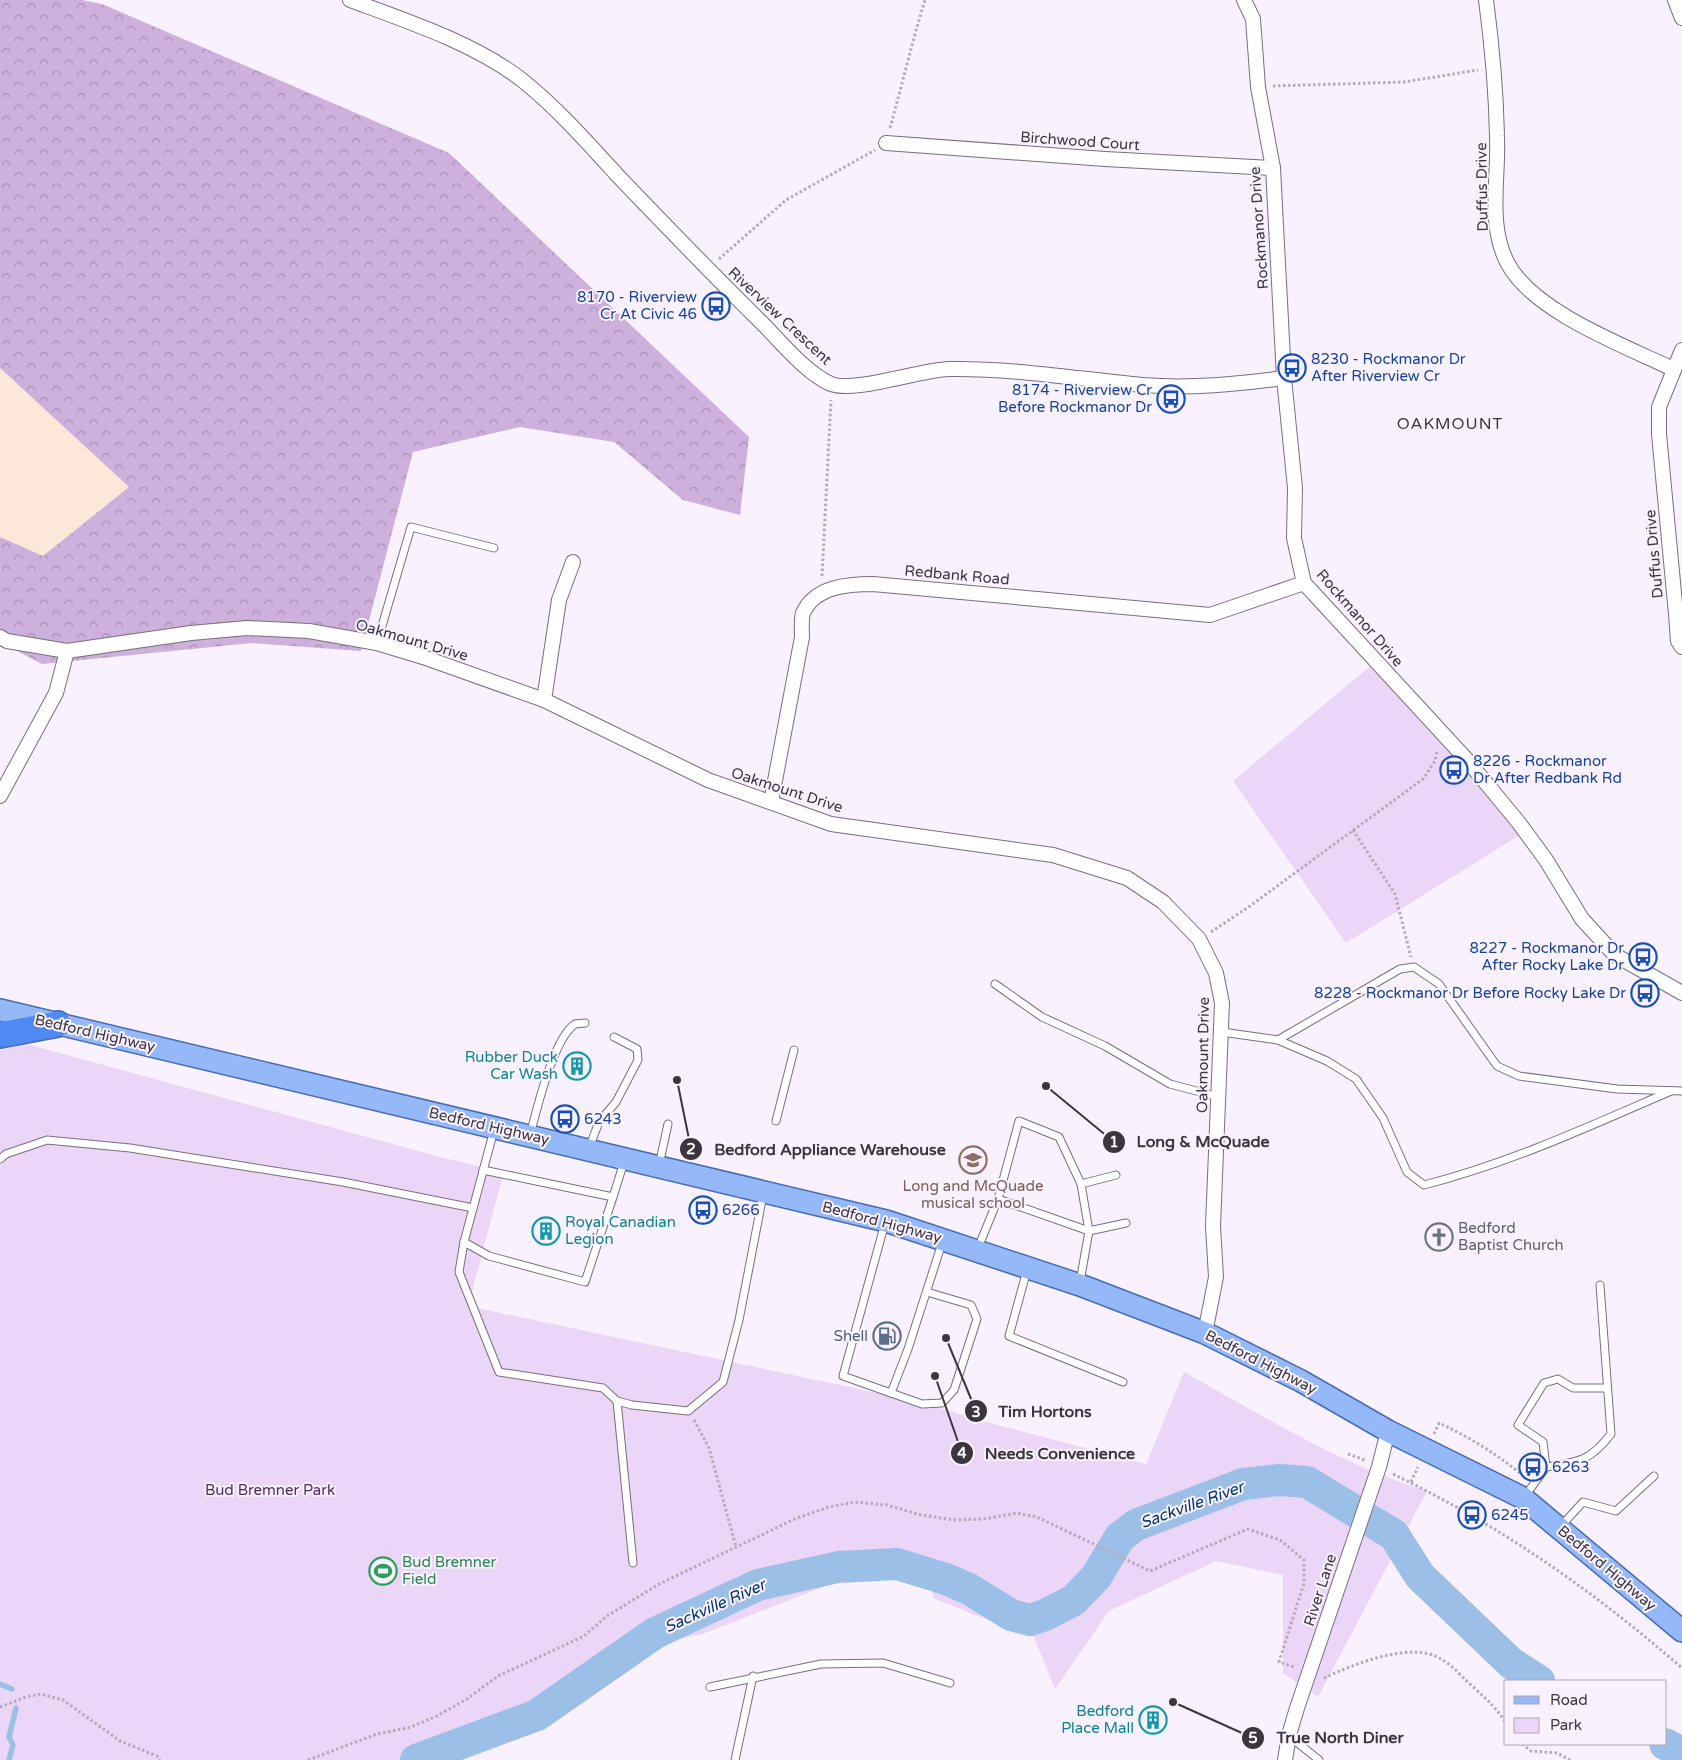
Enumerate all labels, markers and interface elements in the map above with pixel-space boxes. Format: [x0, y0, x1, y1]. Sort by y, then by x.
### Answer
street label: Birchwood Court [1020, 128, 1141, 154]
street label: Duffus Drive [1472, 142, 1492, 232]
street label: Rockmanor Drive [1246, 166, 1272, 290]
street label: Riverview Crescent [724, 263, 836, 369]
place label: 8170 - Riverview Cr At Civic 46 [577, 288, 697, 323]
bus stop icon: 8170 - Riverview Cr At Civic 46 [701, 291, 731, 321]
place label: 8230 - Rockmanor Dr After Riverview Cr [1311, 350, 1466, 385]
bus stop icon: 8230 - Rockmanor Dr After Riverview Cr [1277, 353, 1307, 383]
place label: 8174 - Riverview Cr Before Rockmanor Dr [998, 381, 1152, 416]
bus stop icon: 8174 - Riverview Cr Before Rockmanor Dr [1156, 384, 1186, 414]
district label: OAKMOUNT [1397, 414, 1503, 434]
street label: Duffus Drive [1641, 509, 1667, 599]
street label: Redbank Road [904, 561, 1010, 589]
street label: Rockmanor Drive [1313, 566, 1407, 670]
street label: Oakmount Drive [354, 615, 470, 665]
place label: 8226 - Rockmanor Dr After Redbank Rd [1473, 752, 1622, 787]
bus stop icon: 8226 - Rockmanor Dr After Redbank Rd [1439, 755, 1469, 785]
street label: Oakmount Drive [729, 763, 845, 817]
place label: 8227 - Rockmanor Dr After Rocky Lake Dr [1469, 939, 1624, 974]
bus stop icon: 8227 - Rockmanor Dr After Rocky Lake Dr [1628, 942, 1658, 972]
bus stop icon: 8228 - Rockmanor Dr Before Rocky Lake Dr [1630, 978, 1660, 1008]
place label: 8228 - Rockmanor Dr Before Rocky Lake Dr [1314, 984, 1626, 1002]
street label: Oakmount Drive [1193, 997, 1213, 1113]
street label: Bedford Highway [33, 1010, 157, 1056]
place label: Rubber Duck Car Wash [465, 1048, 558, 1083]
building icon: Rubber Duck Car Wash [562, 1051, 592, 1081]
street label: Bedford Highway [427, 1103, 551, 1149]
bus stop icon: 6243 [550, 1104, 580, 1134]
place label: 6243 [584, 1110, 622, 1128]
callout: Long & McQuade [1101, 1126, 1279, 1157]
text: Long & McQuade [1136, 1132, 1270, 1152]
text: 1 [1109, 1133, 1119, 1151]
callout: Bedford Appliance Warehouse [679, 1134, 955, 1165]
text: 2 [686, 1140, 696, 1158]
text: Bedford Appliance Warehouse [714, 1140, 946, 1160]
school or university icon: Long and McQuade musical school [958, 1145, 988, 1175]
place label: Long and McQuade musical school [903, 1177, 1043, 1212]
bus stop icon: 6266 [688, 1195, 718, 1225]
street label: Bedford Highway [820, 1197, 944, 1247]
place label: 6266 [722, 1201, 760, 1219]
place label: Royal Canadian Legion [565, 1213, 676, 1248]
building icon: Royal Canadian Legion [531, 1216, 561, 1246]
place label: Bedford Baptist Church [1458, 1219, 1564, 1254]
church icon: Bedford Baptist Church [1424, 1222, 1454, 1252]
fuel station icon: Shell [872, 1321, 902, 1351]
street label: Bedford Highway [1202, 1326, 1320, 1398]
place label: Shell [834, 1327, 868, 1345]
callout: Tim Hortons [963, 1396, 1101, 1427]
text: Tim Hortons [997, 1402, 1092, 1422]
text: 3 [971, 1403, 981, 1421]
callout: Needs Convenience [950, 1437, 1145, 1468]
text: 4 [957, 1444, 967, 1462]
text: Needs Convenience [985, 1444, 1135, 1464]
bus stop icon: 6263 [1518, 1452, 1548, 1482]
place label: 6263 [1552, 1458, 1590, 1476]
water label: Sackville River [1138, 1476, 1248, 1533]
park label: Bud Bremner Park [205, 1481, 335, 1499]
bus stop icon: 6245 [1457, 1500, 1487, 1530]
place label: 6245 [1491, 1506, 1529, 1524]
street label: Bedford Highway [1554, 1522, 1660, 1614]
street label: River Lane [1300, 1552, 1340, 1628]
place label: Bud Bremner Field [402, 1553, 496, 1588]
sports icon: Bud Bremner Field [368, 1556, 398, 1586]
water label: Sackville River [661, 1574, 770, 1637]
legend [1504, 1680, 1667, 1745]
text: Road [1550, 1691, 1588, 1709]
place label: Bedford Place Mall [1061, 1702, 1134, 1737]
building icon: Bedford Place Mall [1138, 1705, 1168, 1735]
text: Park [1550, 1716, 1582, 1734]
callout: True North Diner [1241, 1722, 1413, 1753]
text: True North Diner [1275, 1728, 1404, 1748]
text: 5 [1248, 1729, 1258, 1747]

